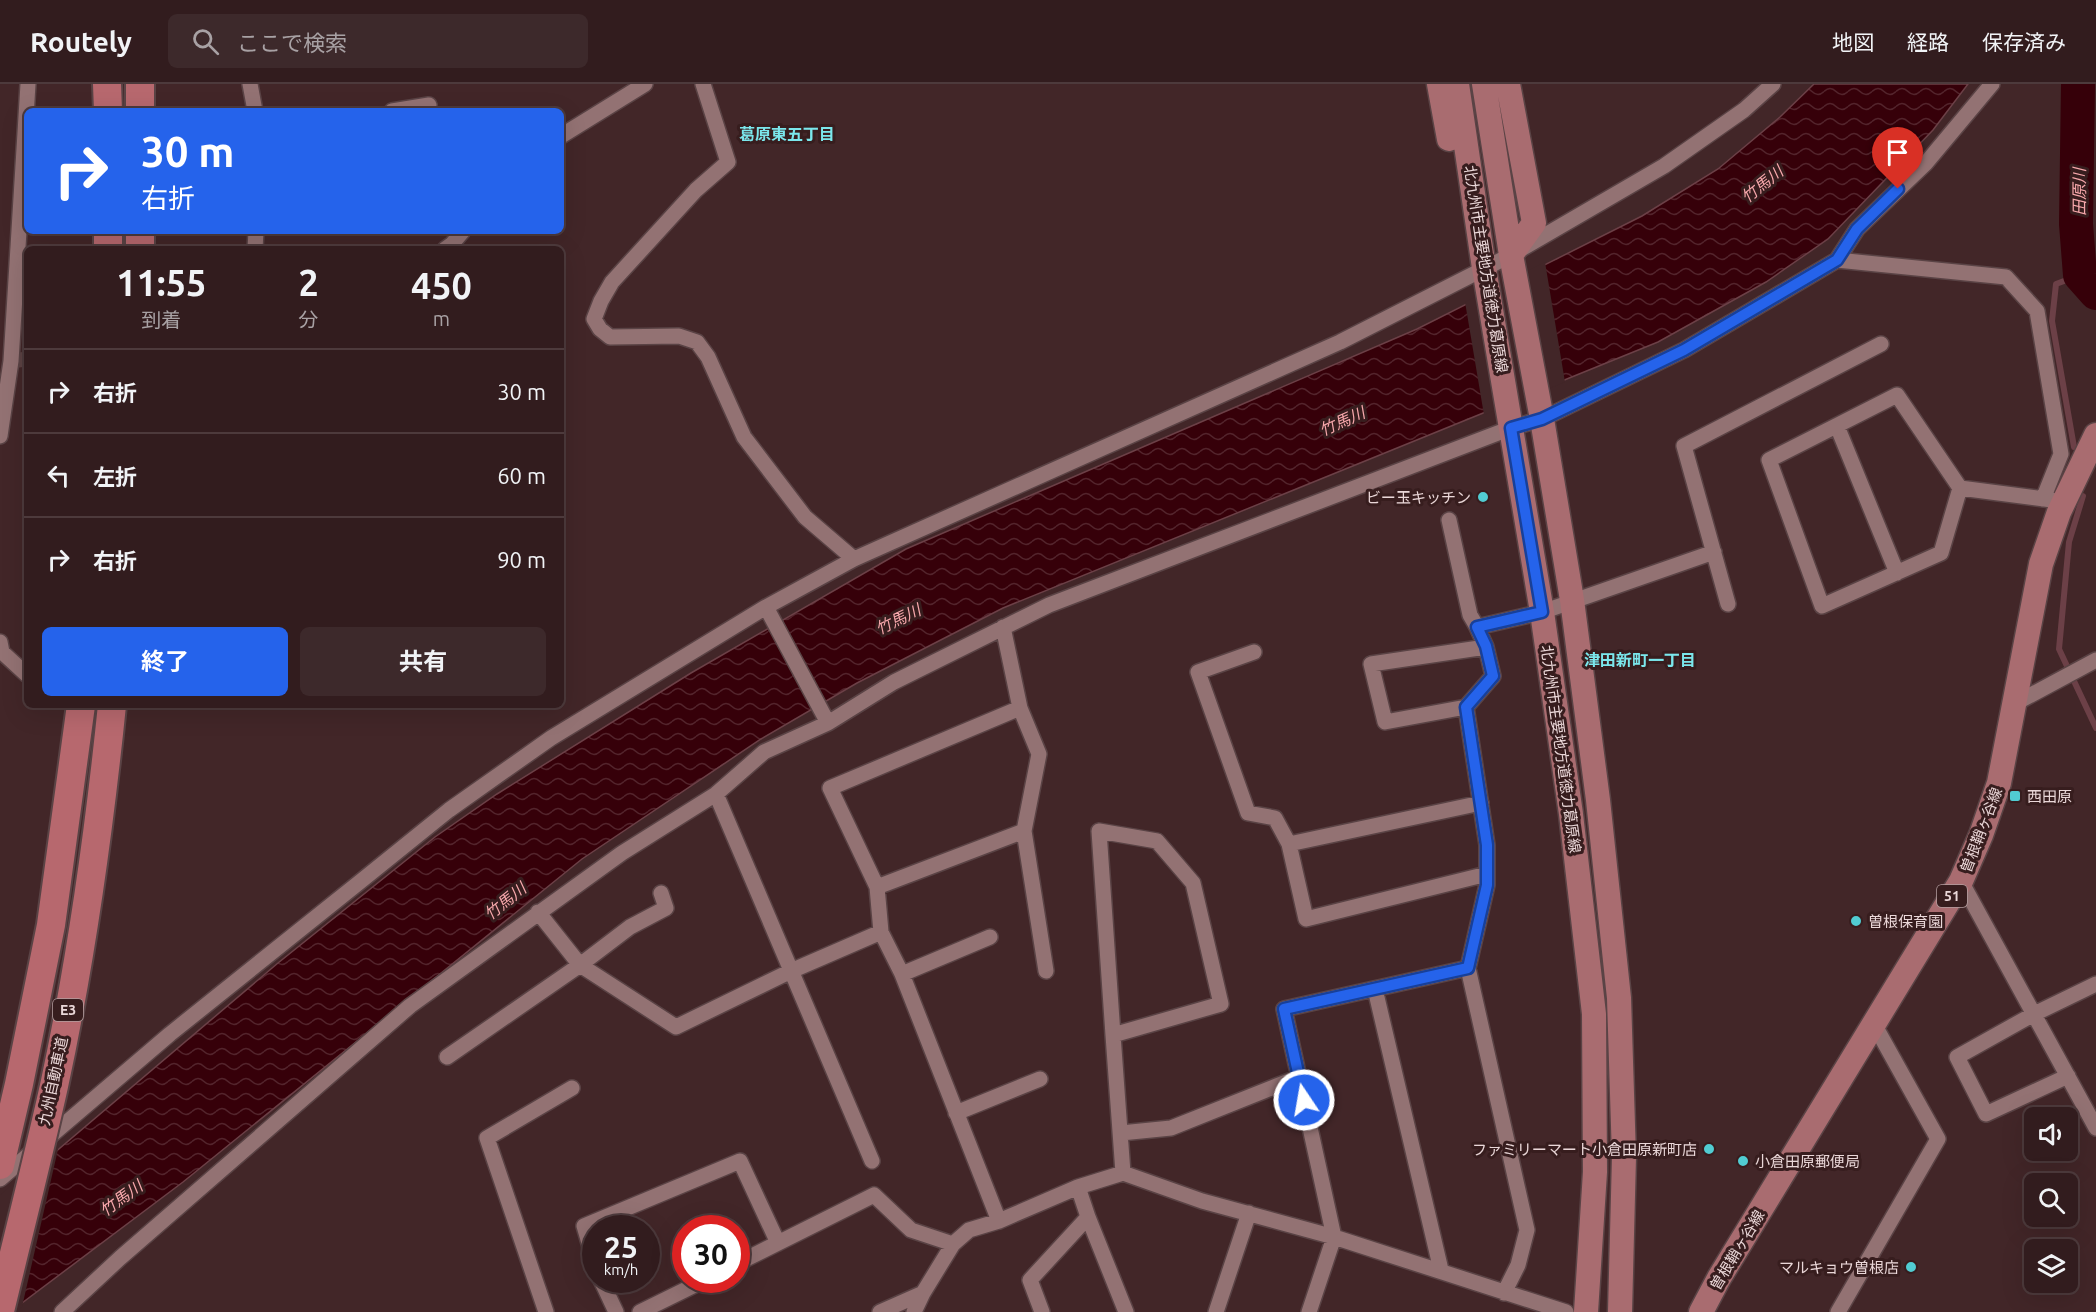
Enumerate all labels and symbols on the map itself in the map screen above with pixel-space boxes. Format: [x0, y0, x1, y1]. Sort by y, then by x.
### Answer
district label: 葛原東五丁目 [739, 125, 835, 143]
pin [1872, 127, 1923, 189]
water label: 竹馬川 [1738, 161, 1788, 206]
street label: 北九州市主要地方道徳力葛原線 [1461, 164, 1511, 374]
water label: 田原川 [2070, 166, 2088, 216]
water label: 竹馬川 [1316, 402, 1369, 439]
place label: ビー玉キッチン [1366, 489, 1471, 506]
marker: ビー玉キッチン [1476, 490, 1490, 504]
water label: 竹馬川 [872, 600, 925, 638]
street label: 北九州市主要地方道徳力葛原線 [1538, 644, 1584, 854]
district label: 津田新町一丁目 [1584, 651, 1696, 669]
street label: 曽根鞘ヶ谷線 [1957, 785, 2005, 875]
place label: 西田原 [2027, 788, 2072, 805]
marker: 西田原 [2008, 789, 2022, 803]
water label: 竹馬川 [481, 878, 531, 923]
road number: 51 [1937, 885, 1967, 907]
place label: 曽根保育園 [1868, 913, 1943, 930]
marker: 曽根保育園 [1849, 914, 1863, 928]
road number: E3 [53, 999, 83, 1021]
street label: 九州自動車道 [35, 1035, 71, 1127]
position arrow [1272, 1068, 1336, 1132]
place label: ファミリーマート小倉田原新町店 [1472, 1141, 1697, 1158]
marker: ファミリーマート小倉田原新町店 [1702, 1142, 1716, 1156]
place label: 小倉田原郵便局 [1755, 1153, 1860, 1170]
marker: 小倉田原郵便局 [1736, 1154, 1750, 1168]
water label: 竹馬川 [96, 1175, 147, 1219]
street label: 曽根鞘ヶ谷線 [1707, 1207, 1767, 1293]
speed limit sign: 30 [672, 1215, 750, 1293]
place label: マルキョウ曽根店 [1779, 1259, 1899, 1276]
marker: マルキョウ曽根店 [1904, 1260, 1918, 1274]

